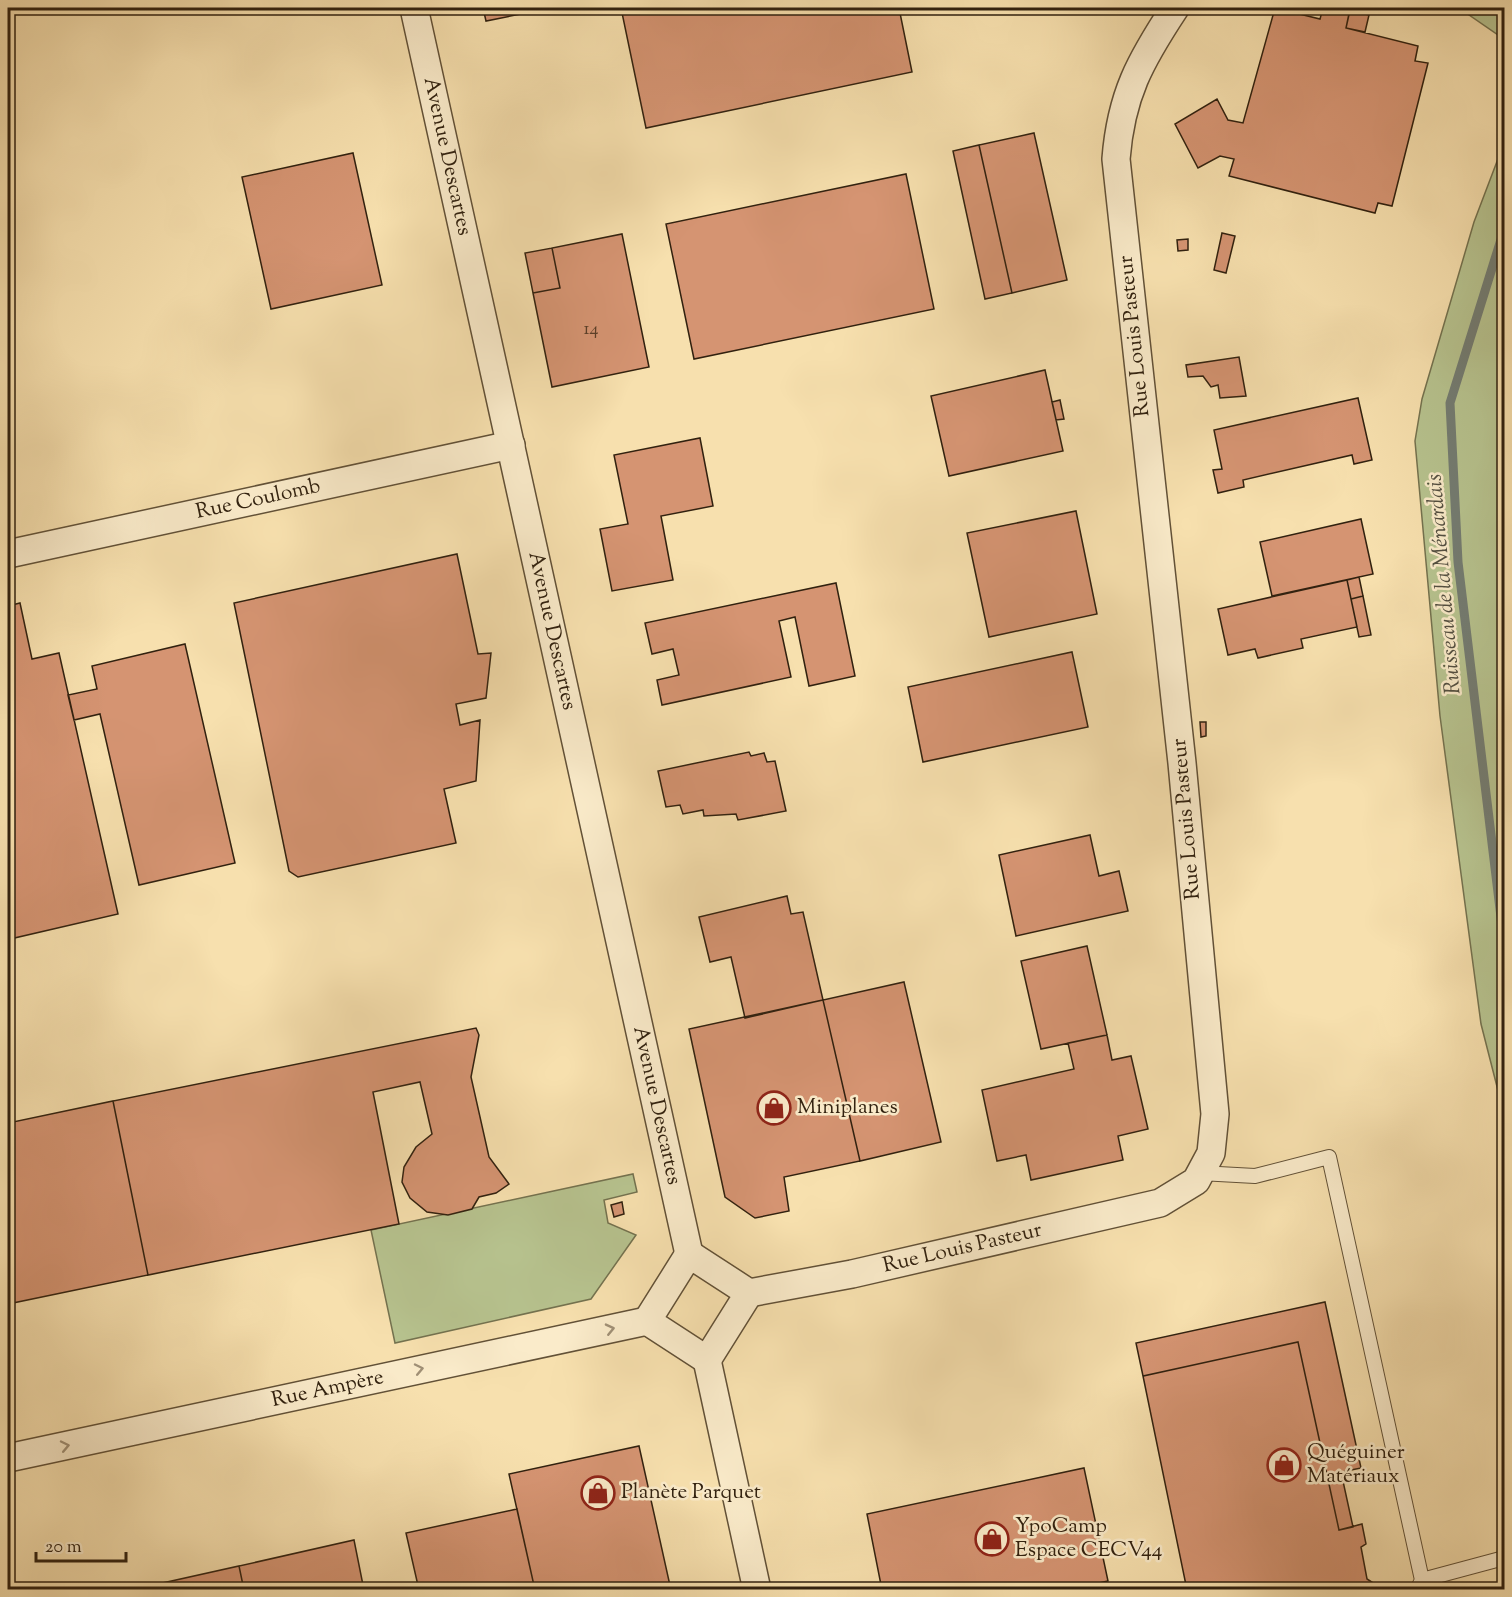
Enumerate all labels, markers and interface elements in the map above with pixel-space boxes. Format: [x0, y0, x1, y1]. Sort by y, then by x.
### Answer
street label: Avenue Descartes [415, 74, 479, 238]
street label: Rue Louis Pasteur [1112, 254, 1158, 418]
house number: 14 [583, 317, 599, 343]
street label: Rue Coulomb [193, 472, 323, 528]
water label: Ruisseau de la Ménardais [1419, 473, 1471, 695]
street label: Avenue Descartes [519, 549, 584, 713]
street label: Rue Louis Pasteur [1165, 737, 1209, 901]
street label: Avenue Descartes [624, 1024, 688, 1188]
shop icon: Miniplanes [756, 1090, 792, 1126]
place label: Miniplanes [797, 1093, 898, 1123]
street label: Rue Louis Pasteur [880, 1216, 1045, 1281]
one-way arrow [605, 1324, 615, 1337]
street label: Rue Ampère [269, 1363, 387, 1416]
one-way arrow [414, 1364, 424, 1377]
place label: Quéguiner Matériaux [1307, 1438, 1405, 1492]
one-way arrow [59, 1440, 69, 1453]
shop icon: Quéguiner Matériaux [1266, 1447, 1302, 1483]
shop icon: Planète Parquet [580, 1475, 616, 1511]
place label: Planète Parquet [621, 1478, 761, 1508]
place label: YpoCamp Espace CECV44 [1015, 1512, 1162, 1566]
shop icon: YpoCamp Espace CECV44 [974, 1521, 1010, 1557]
scale bar [36, 1525, 126, 1563]
text: 20 m [45, 1535, 82, 1561]

